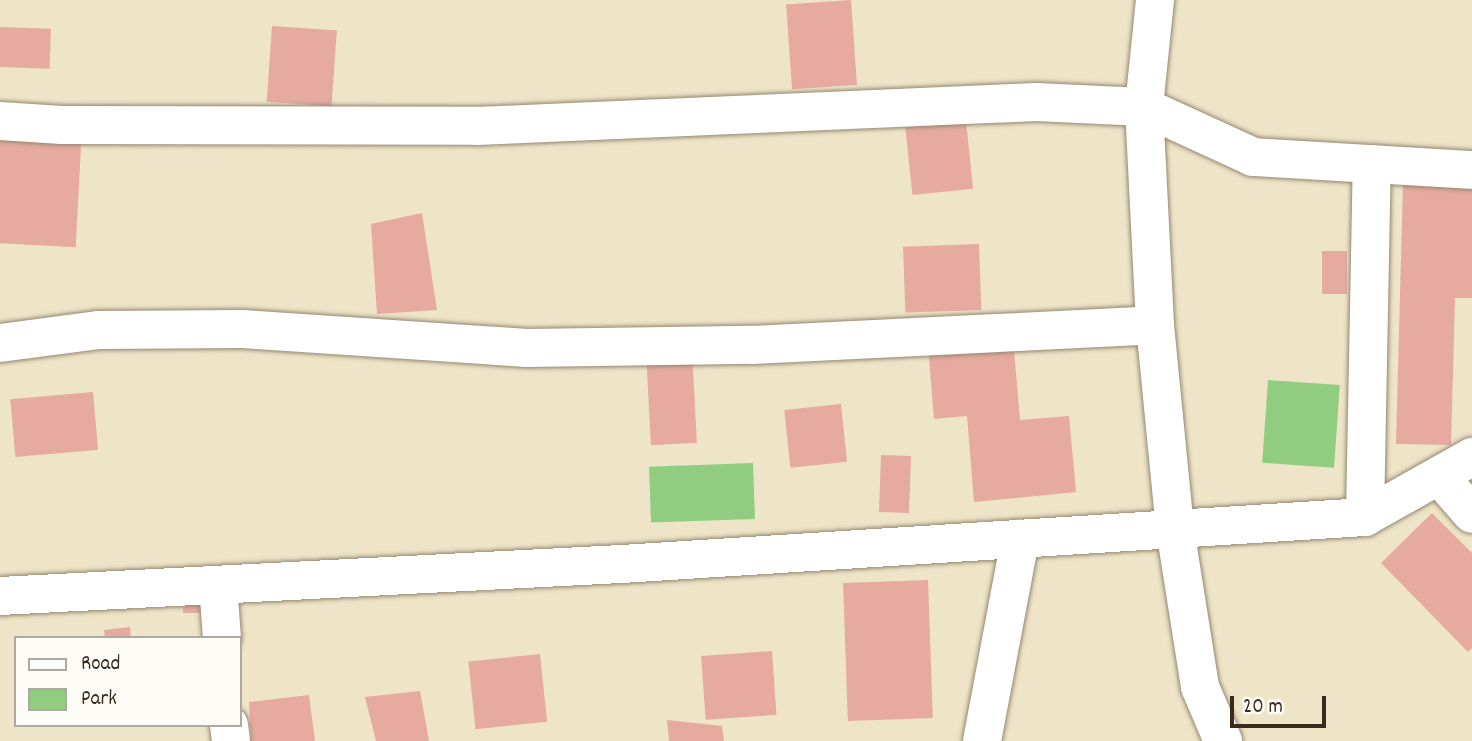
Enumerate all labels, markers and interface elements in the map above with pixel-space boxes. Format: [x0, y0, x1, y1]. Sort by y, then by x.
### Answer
legend [14, 636, 242, 727]
text: Road [81, 650, 120, 680]
scale bar [1234, 682, 1330, 726]
text: Park [81, 685, 117, 715]
text: 20 m [1243, 693, 1283, 723]

